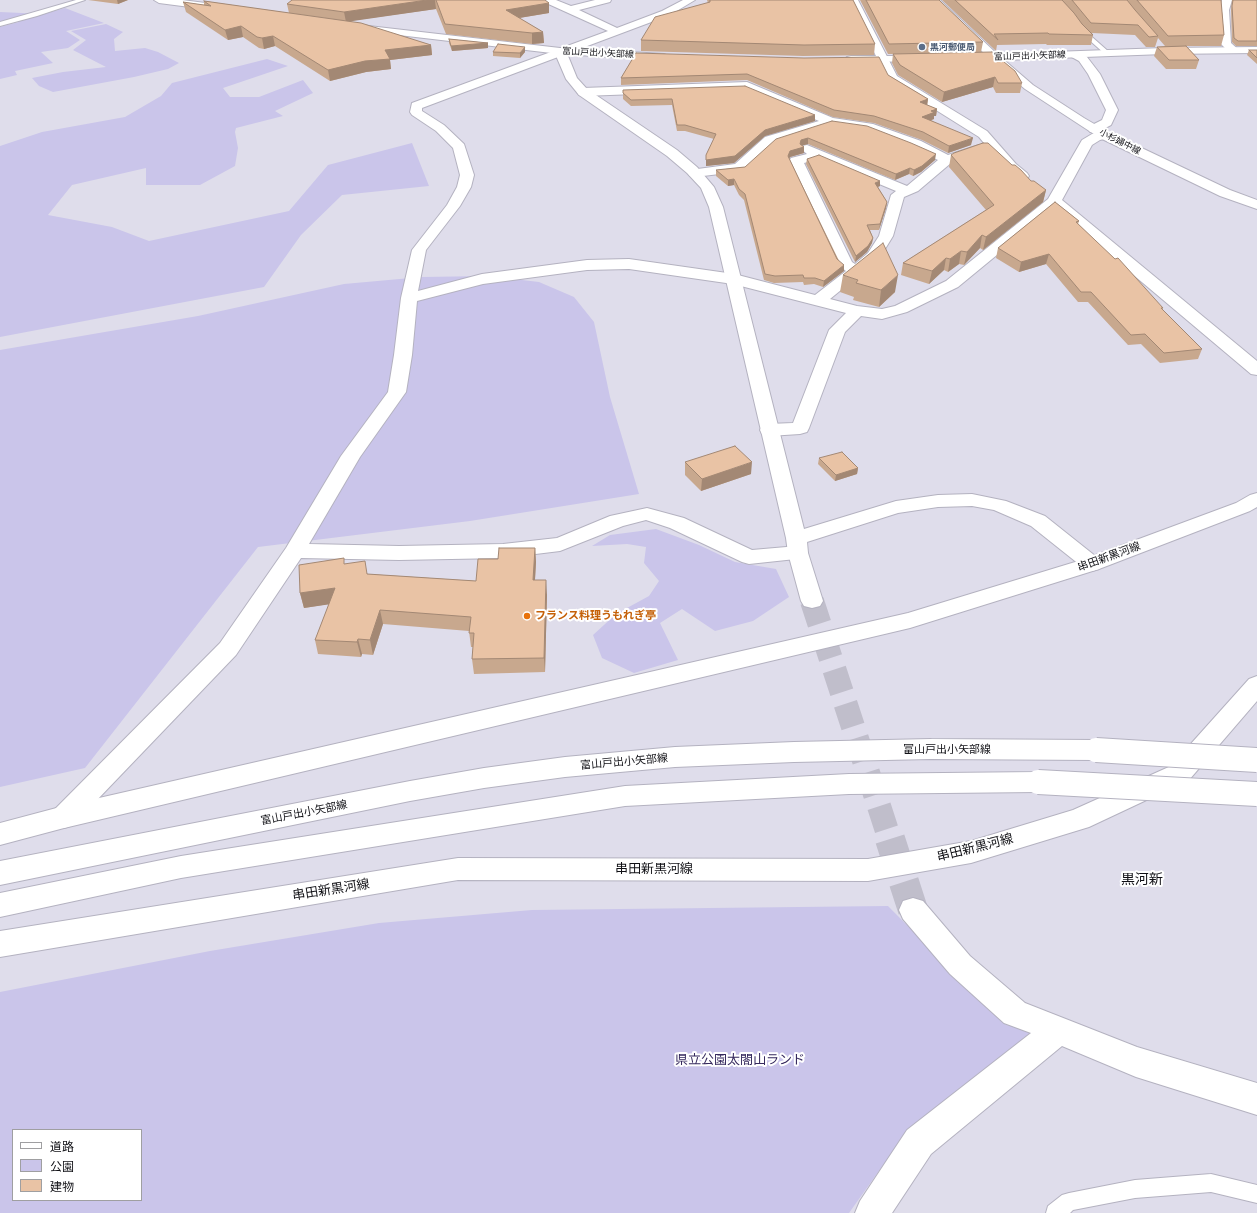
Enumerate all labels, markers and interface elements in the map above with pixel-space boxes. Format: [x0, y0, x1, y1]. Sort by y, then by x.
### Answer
marker: 黒河郵便局 [917, 42, 927, 52]
place label: 黒河郵便局 [930, 42, 975, 52]
street label: 富山戸出小矢部線 [562, 46, 634, 60]
street label: 富山戸出小矢部線 [994, 49, 1066, 63]
street label: 小杉婦中線 [1098, 127, 1142, 157]
street label: 串田新黒河線 [1076, 540, 1142, 574]
place label: フランス料理うもれぎ亭 [535, 609, 656, 623]
marker: フランス料理うもれぎ亭 [522, 611, 532, 621]
street label: 富山戸出小矢部線 [903, 743, 991, 757]
street label: 富山戸出小矢部線 [580, 752, 668, 772]
street label: 富山戸出小矢部線 [260, 798, 348, 828]
street label: 串田新黒河線 [935, 831, 1015, 865]
street label: 串田新黒河線 [615, 861, 693, 877]
district label: 黒河新 [1121, 872, 1163, 888]
street label: 串田新黒河線 [291, 876, 371, 904]
park label: 県立公園太閤山ランド [675, 1052, 805, 1068]
legend [12, 1129, 142, 1201]
text: 道路 [50, 1140, 74, 1154]
text: 公園 [50, 1160, 74, 1174]
text: 建物 [50, 1180, 74, 1194]

